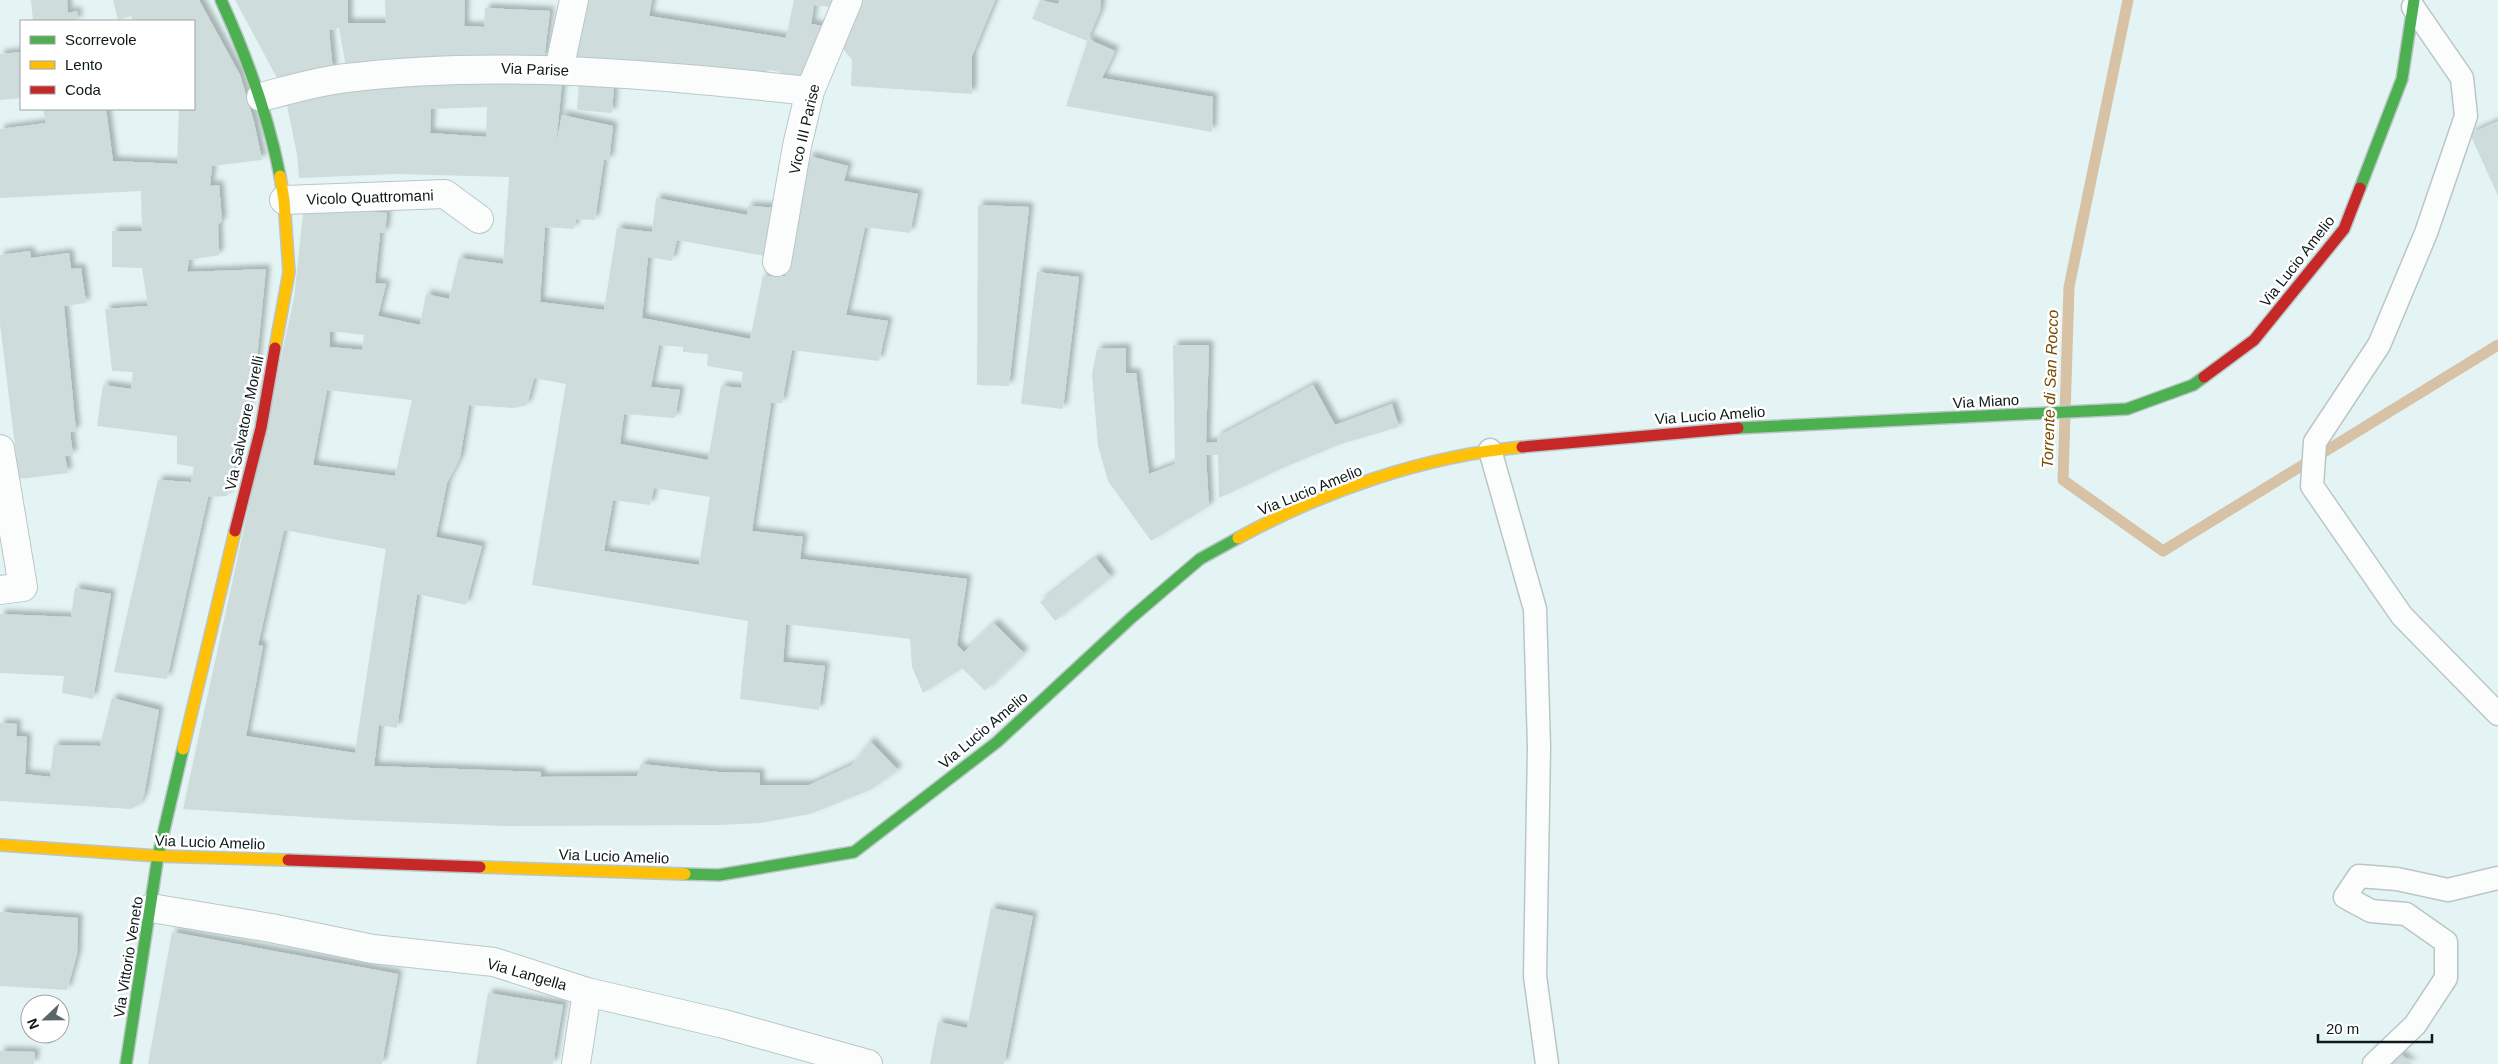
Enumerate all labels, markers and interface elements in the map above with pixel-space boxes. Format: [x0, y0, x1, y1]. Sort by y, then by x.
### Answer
legend [20, 20, 195, 110]
text: Scorrevole [65, 31, 137, 48]
text: Lento [65, 56, 103, 73]
street label: Via Parise [501, 59, 569, 79]
text: Coda [65, 81, 102, 98]
street label: Vico III Parise [785, 82, 823, 176]
street label: Vicolo Quattromani [306, 186, 434, 208]
street label: Via Lucio Amelio [2256, 212, 2338, 310]
water label: Torrente di San Rocco [2039, 309, 2061, 469]
street label: Via Salvatore Morelli [221, 354, 267, 492]
street label: Via Miano [1952, 391, 2020, 411]
street label: Via Lucio Amelio [1654, 403, 1766, 427]
street label: Via Lucio Amelio [1256, 461, 1364, 519]
street label: Via Lucio Amelio [935, 688, 1031, 772]
street label: Via Lucio Amelio [154, 832, 266, 852]
street label: Via Lucio Amelio [558, 846, 670, 866]
street label: Via Vittorio Veneto [110, 895, 146, 1019]
street label: Via Langella [485, 954, 570, 994]
north arrow [20, 994, 70, 1044]
scale bar [2318, 1012, 2432, 1044]
text: N [24, 1016, 42, 1032]
text: 20 m [2326, 1020, 2359, 1037]

